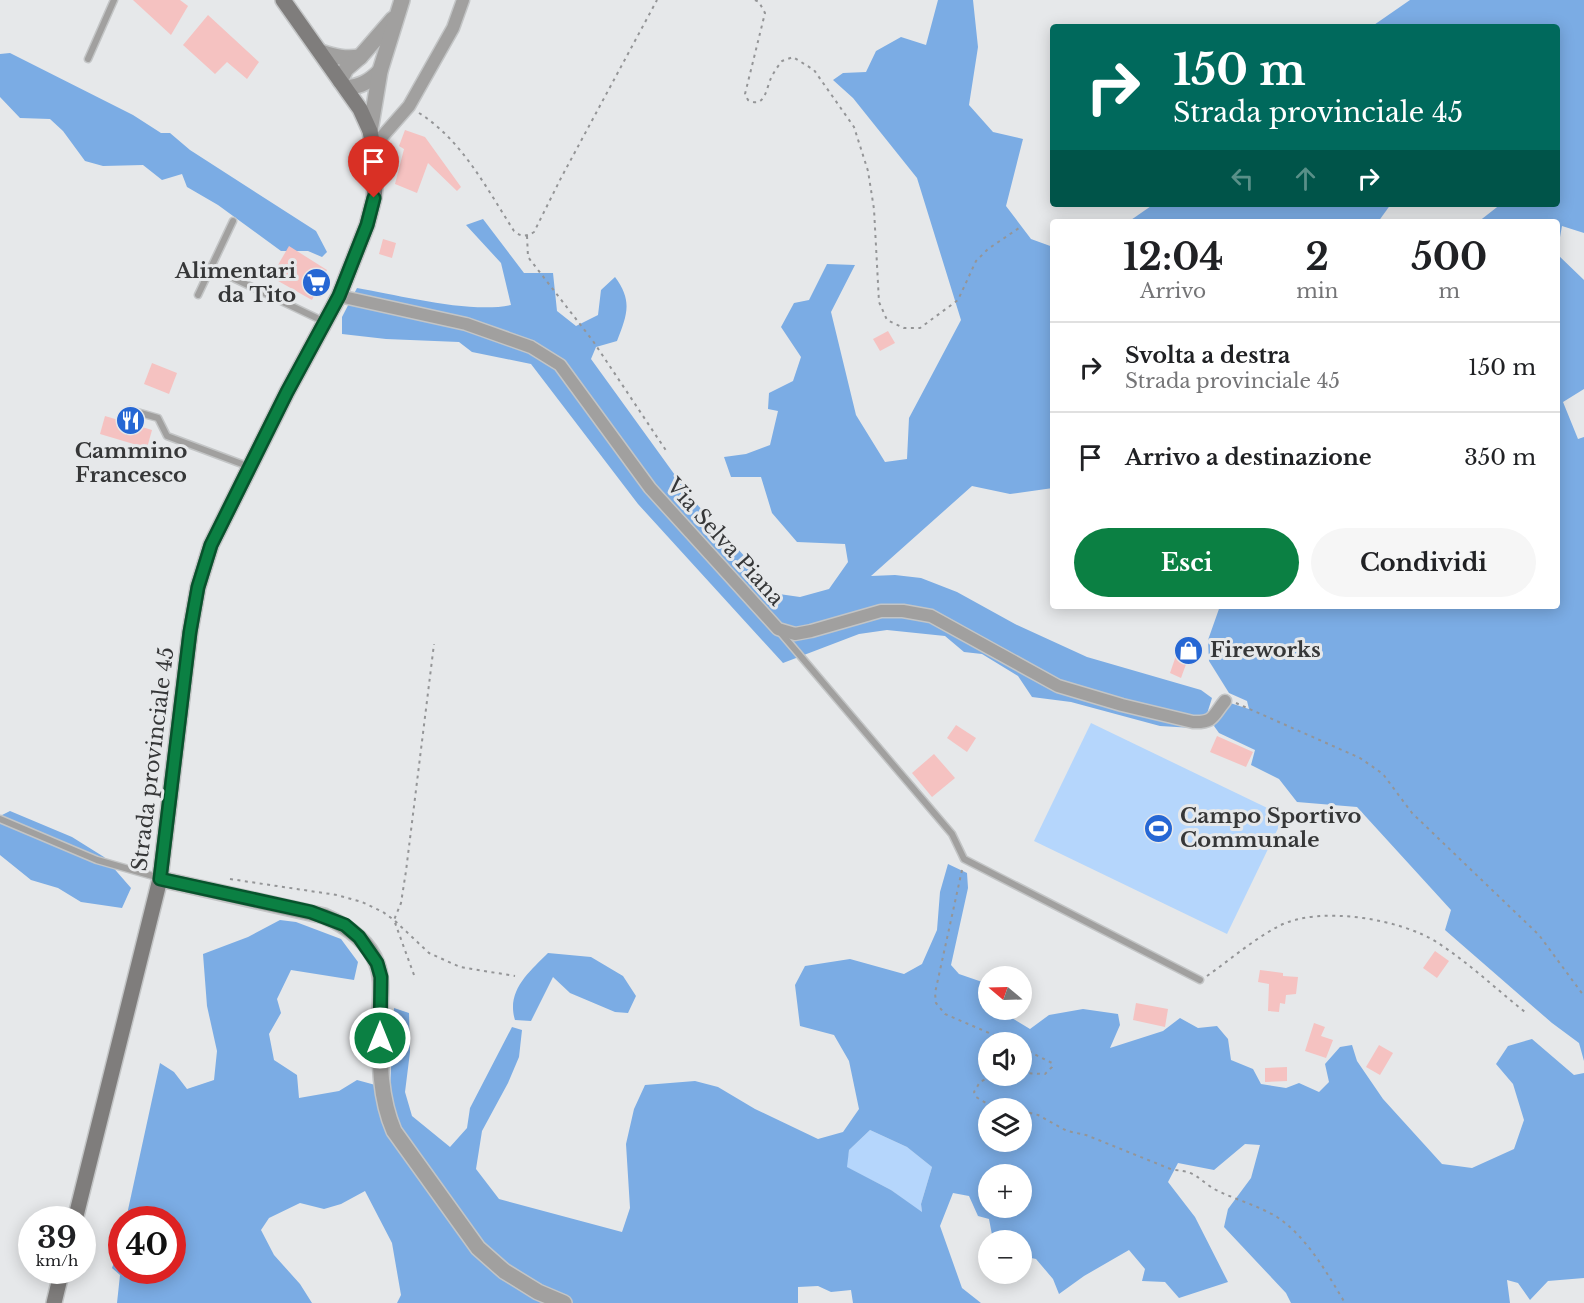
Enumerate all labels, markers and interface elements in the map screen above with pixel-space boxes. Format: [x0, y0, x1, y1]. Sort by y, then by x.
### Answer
text: 150 m [1173, 44, 1306, 96]
icon: right [1074, 48, 1152, 126]
text: Strada provinciale 45 [1173, 96, 1463, 129]
pin [348, 136, 399, 198]
icon: arrive [357, 145, 390, 178]
icon: left [1226, 162, 1259, 195]
icon: ahead [1289, 162, 1322, 195]
icon: right [1352, 162, 1385, 195]
text: 12:04 [1123, 235, 1223, 280]
text: 2 [1306, 235, 1329, 280]
text: 500 [1411, 235, 1487, 280]
place label: Alimentari da Tito [174, 258, 296, 308]
supermarket icon: Alimentari da Tito [301, 267, 333, 299]
text: Arrivo [1140, 279, 1206, 303]
text: min [1296, 279, 1338, 303]
text: m [1438, 279, 1460, 303]
text: Svolta a destra [1125, 342, 1290, 369]
icon: right [1074, 351, 1107, 384]
text: 150 m [1468, 354, 1536, 381]
text: Strada provinciale 45 [1125, 369, 1340, 393]
restaurant icon: Cammino Francesco [115, 404, 147, 436]
place label: Cammino Francesco [75, 438, 187, 488]
icon: arrive [1074, 441, 1107, 474]
text: Arrivo a destinazione [1125, 444, 1372, 471]
text: 350 m [1464, 444, 1536, 471]
street label: Via Selva Piana [660, 472, 789, 611]
button: Esci [1074, 528, 1299, 597]
button: Condividi [1311, 528, 1536, 597]
shop icon: Fireworks [1173, 634, 1205, 666]
place label: Fireworks [1210, 637, 1321, 663]
street label: Strada provinciale 45 [126, 645, 180, 873]
place label: Campo Sportivo Communale [1180, 803, 1361, 853]
sports icon: Campo Sportivo Communale [1143, 812, 1175, 844]
north arrow [978, 966, 1032, 1020]
map controls [978, 966, 1032, 1284]
position arrow [348, 1006, 412, 1070]
button: sound [978, 1032, 1032, 1086]
button: layers [978, 1098, 1032, 1152]
button: + [978, 1164, 1032, 1218]
speed limit sign: 40 [108, 1206, 186, 1284]
text: 39 [37, 1219, 77, 1256]
button: − [978, 1230, 1032, 1284]
text: km/h [36, 1251, 78, 1270]

